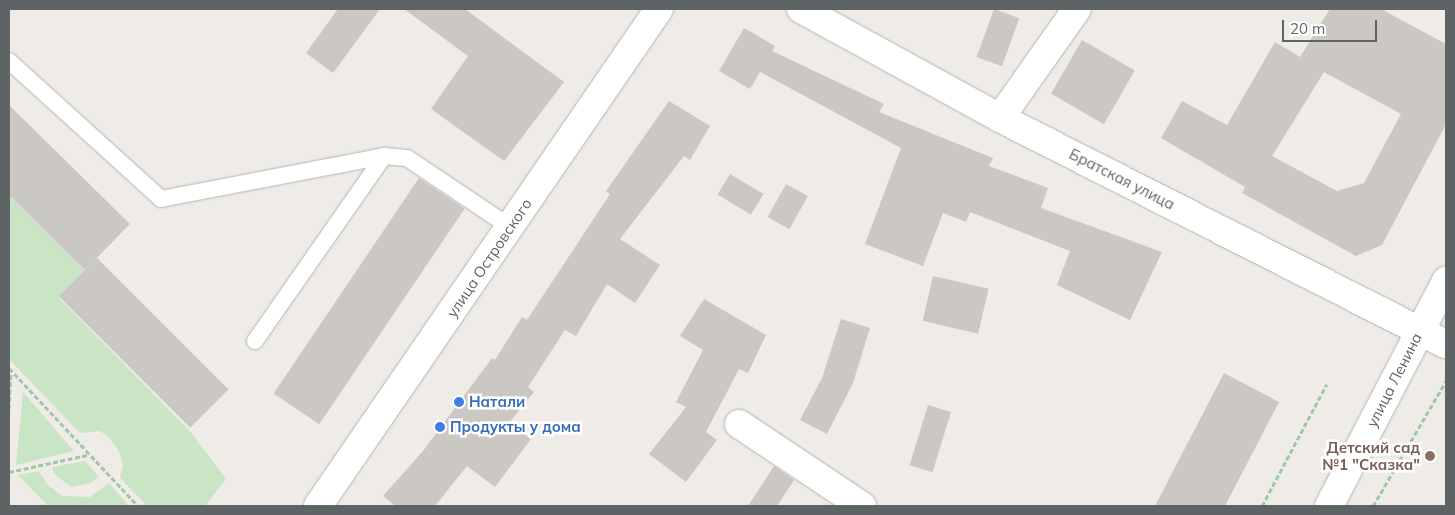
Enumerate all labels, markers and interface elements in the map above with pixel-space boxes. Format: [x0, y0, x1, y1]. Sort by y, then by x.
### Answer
scale bar [1285, 10, 1380, 42]
text: 20 m [1290, 19, 1325, 38]
street label: Братская улица [1066, 145, 1178, 213]
street label: улица Островского [443, 195, 535, 321]
street label: улица Ленина [1363, 330, 1425, 430]
place label: Натали [469, 393, 525, 411]
marker: Натали [453, 396, 465, 408]
place label: Продукты у дома [450, 418, 581, 436]
marker: Продукты у дома [434, 421, 446, 433]
place label: Детский сад №1 "Сказка" [1322, 438, 1420, 473]
marker: Детский сад №1 "Сказка" [1424, 450, 1436, 462]

